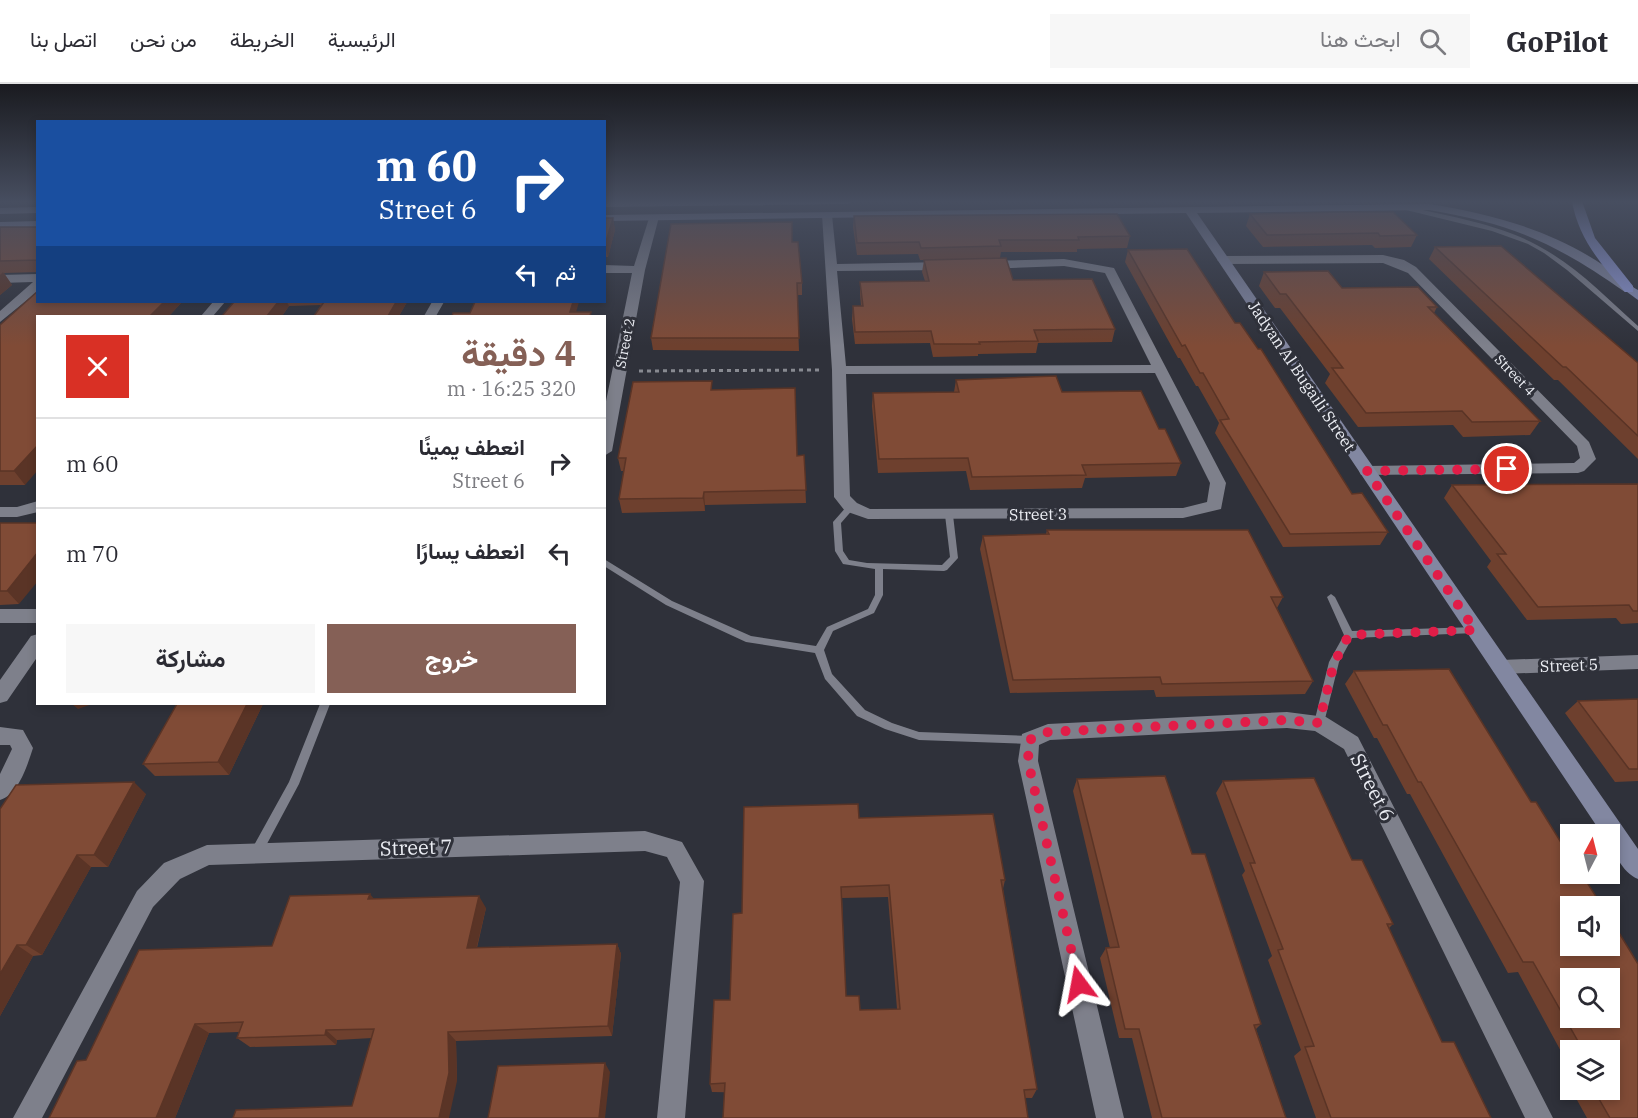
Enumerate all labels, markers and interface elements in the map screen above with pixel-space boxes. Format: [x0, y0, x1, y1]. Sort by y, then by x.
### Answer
search box [1050, 14, 1470, 68]
text: GoPilot [1506, 23, 1608, 60]
text: ابحث هنا [1320, 24, 1401, 53]
text: اتصل بنا [30, 25, 97, 53]
text: من نحن [130, 25, 197, 53]
text: الخريطة [230, 25, 295, 53]
text: الرئيسية [328, 25, 396, 53]
icon: search [1416, 25, 1449, 58]
text: 60 m [376, 138, 477, 193]
icon: right [498, 144, 576, 222]
text: Street 6 [379, 191, 477, 226]
text: ثم [555, 257, 576, 286]
icon: left [510, 258, 543, 291]
street label: Jadyan Al Bugaili Street [1244, 297, 1360, 455]
street label: Street 2 [611, 316, 639, 370]
text: 4 دقيقة [461, 329, 576, 376]
button: close [66, 335, 129, 398]
street label: Street 4 [1491, 350, 1539, 400]
text: 320 m · 16:25 [447, 375, 576, 402]
text: انعطف يمينًا [419, 432, 525, 461]
pin [1481, 443, 1532, 494]
icon: right [543, 447, 576, 480]
text: 60 m [66, 449, 118, 478]
icon: arrive [1490, 452, 1523, 485]
text: Street 6 [452, 467, 525, 494]
street label: Street 3 [1009, 503, 1067, 525]
text: انعطف يسارًا [416, 536, 525, 565]
icon: left [543, 537, 576, 570]
text: 70 m [66, 539, 118, 568]
button: مشاركة [66, 624, 315, 693]
button: خروج [327, 624, 576, 693]
street label: Street 5 [1540, 654, 1598, 676]
street label: Street 6 [1344, 748, 1402, 826]
north arrow [1560, 824, 1620, 884]
map controls [1560, 824, 1620, 1100]
street label: Street 7 [379, 832, 453, 862]
button: sound [1560, 896, 1620, 956]
position arrow [1047, 952, 1111, 1016]
button: search [1560, 968, 1620, 1028]
button: layers [1560, 1040, 1620, 1100]

